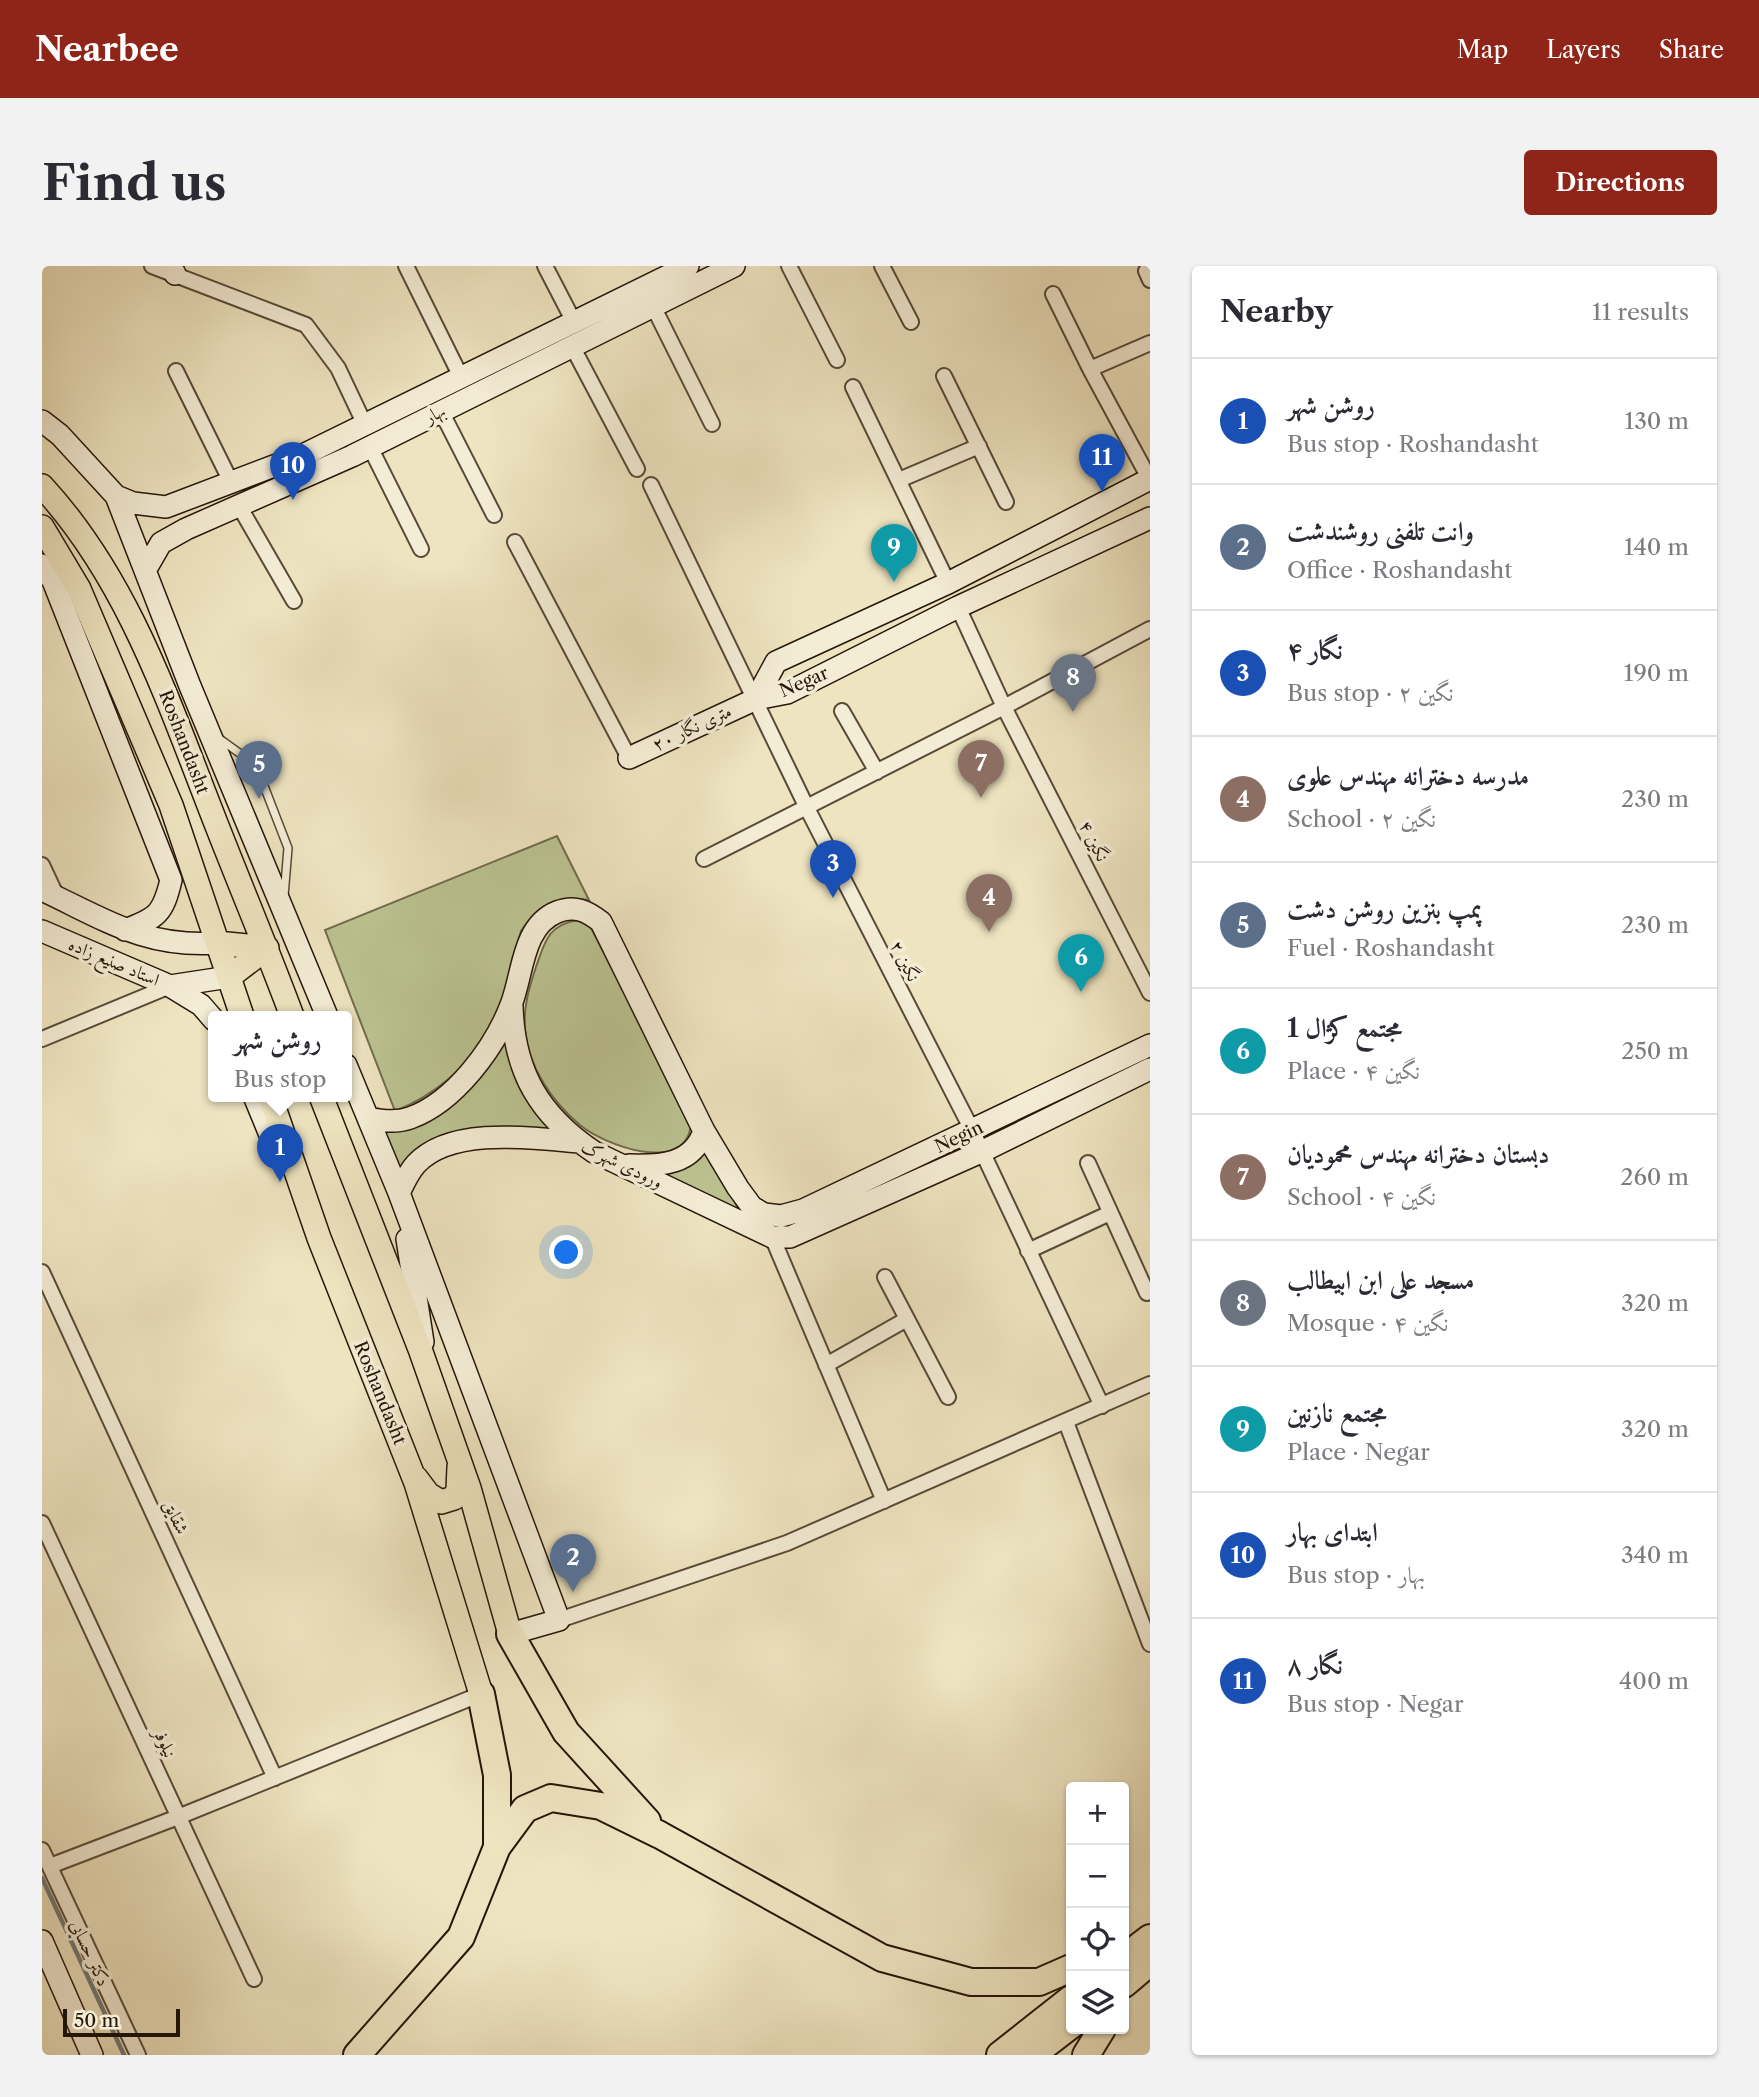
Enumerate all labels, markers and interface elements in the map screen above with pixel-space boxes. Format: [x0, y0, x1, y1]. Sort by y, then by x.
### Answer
text: Nearbee [35, 29, 179, 70]
text: Map [1457, 35, 1508, 64]
text: Layers [1546, 35, 1621, 64]
text: Share [1659, 35, 1724, 64]
button: Directions [1524, 150, 1717, 215]
text: Find us [42, 152, 226, 213]
text: Nearby [1220, 293, 1333, 330]
text: 11 results [1592, 298, 1689, 326]
text: روشن شهر [1287, 389, 1375, 421]
street label: بهار [419, 399, 450, 430]
text: 1 [1238, 407, 1248, 435]
text: 130 m [1625, 407, 1689, 435]
text: Bus stop · Roshandasht [1287, 430, 1539, 458]
pin: 11 [1079, 434, 1125, 492]
pin: 10 [270, 442, 316, 500]
text: وانت تلفنی روشندشت [1287, 515, 1474, 547]
pin: 9 [871, 524, 917, 582]
text: 2 [1236, 533, 1250, 561]
text: 140 m [1624, 533, 1689, 561]
text: Office · Roshandasht [1287, 556, 1512, 584]
text: نگار ۴ [1287, 634, 1343, 666]
pin: 8 [1050, 654, 1096, 712]
text: 3 [1237, 659, 1250, 687]
text: 190 m [1624, 659, 1689, 687]
street label: Negar [776, 662, 832, 702]
text: Bus stop · نگین ۲ [1287, 679, 1453, 707]
street label: Roshandasht [154, 687, 214, 798]
street label: ۲۰ متری نگار [649, 699, 735, 756]
pin: 7 [958, 740, 1004, 798]
pin: 5 [236, 741, 282, 799]
text: مدرسه دخترانه مهندس علوی [1287, 760, 1529, 792]
text: 4 [1236, 785, 1250, 813]
text: 230 m [1621, 785, 1689, 813]
text: School · نگین ۲ [1287, 805, 1436, 833]
street label: نگین ۴ [1074, 816, 1114, 865]
pin: 3 [810, 840, 856, 898]
pin: 4 [966, 874, 1012, 932]
text: پمپ بنزین روشن دشت [1287, 893, 1482, 925]
text: 5 [1237, 911, 1249, 939]
text: 230 m [1621, 911, 1689, 939]
street label: استاد صنیع زاده [63, 933, 163, 996]
pin: 6 [1058, 934, 1104, 992]
text: Fuel · Roshandasht [1287, 934, 1495, 962]
street label: نگین ۲ [885, 936, 925, 985]
popup [208, 1011, 352, 1102]
text: مجتمع کژال 1 [1287, 1012, 1402, 1044]
text: روشن شهر [234, 1024, 322, 1056]
text: 6 [1236, 1037, 1250, 1065]
text: 250 m [1621, 1037, 1689, 1065]
text: Place · نگین ۴ [1287, 1057, 1420, 1085]
text: Bus stop [234, 1065, 326, 1093]
street label: Negin [931, 1116, 987, 1158]
pin: 1 [257, 1124, 303, 1182]
street label: ورودی شهرک [577, 1135, 666, 1194]
text: دبستان دخترانه مهندس محمودیان [1287, 1138, 1550, 1170]
text: 7 [1237, 1163, 1249, 1191]
text: 260 m [1620, 1163, 1689, 1191]
text: School · نگین ۴ [1287, 1183, 1436, 1211]
your location [549, 1235, 583, 1269]
text: مسجد علی ابن ابیطالب [1287, 1264, 1474, 1296]
text: 8 [1236, 1289, 1250, 1317]
text: 320 m [1621, 1289, 1689, 1317]
text: Mosque · نگین ۴ [1287, 1309, 1448, 1337]
street label: Roshandasht [349, 1338, 411, 1449]
text: مجتمع نازنین [1287, 1397, 1386, 1429]
text: 9 [1236, 1415, 1250, 1443]
text: 320 m [1621, 1415, 1689, 1443]
text: Place · Negar [1287, 1438, 1430, 1466]
street label: شقایق [159, 1496, 193, 1538]
text: ابتدای بهار [1287, 1516, 1378, 1548]
pin: 2 [550, 1534, 596, 1592]
text: 10 [1231, 1541, 1255, 1569]
text: 340 m [1621, 1541, 1689, 1569]
text: Bus stop · بهار [1287, 1561, 1425, 1589]
text: نگار ۸ [1287, 1649, 1343, 1681]
text: 11 [1233, 1667, 1253, 1695]
text: 400 m [1619, 1667, 1689, 1695]
text: Bus stop · Negar [1287, 1690, 1464, 1718]
street label: نیلوفر [147, 1723, 181, 1762]
map controls [1066, 1782, 1129, 2034]
button: + [1066, 1782, 1129, 1845]
button: − [1066, 1845, 1129, 1908]
button: locate [1066, 1908, 1129, 1971]
street label: دکتر حسابی [63, 1916, 115, 1990]
button: layers [1066, 1971, 1129, 2034]
scale bar [63, 2006, 180, 2038]
text: 50 m [74, 2009, 119, 2032]

